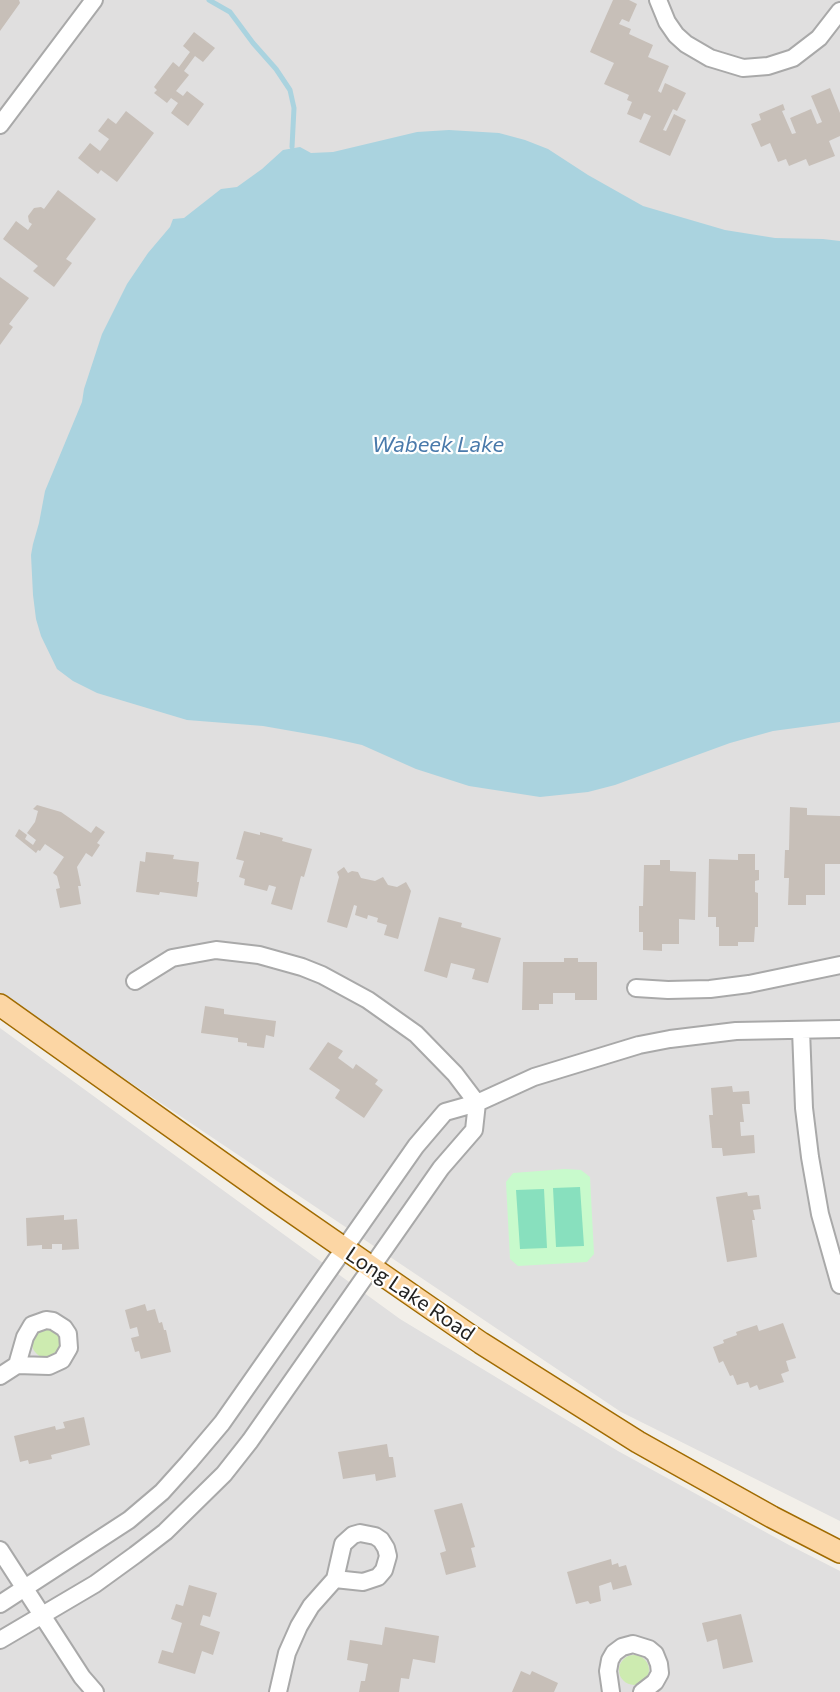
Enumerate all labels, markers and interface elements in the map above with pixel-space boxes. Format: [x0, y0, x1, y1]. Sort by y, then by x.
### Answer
water label: Wabeek Lake [372, 432, 504, 458]
street label: Long Lake Road [341, 1242, 479, 1346]

